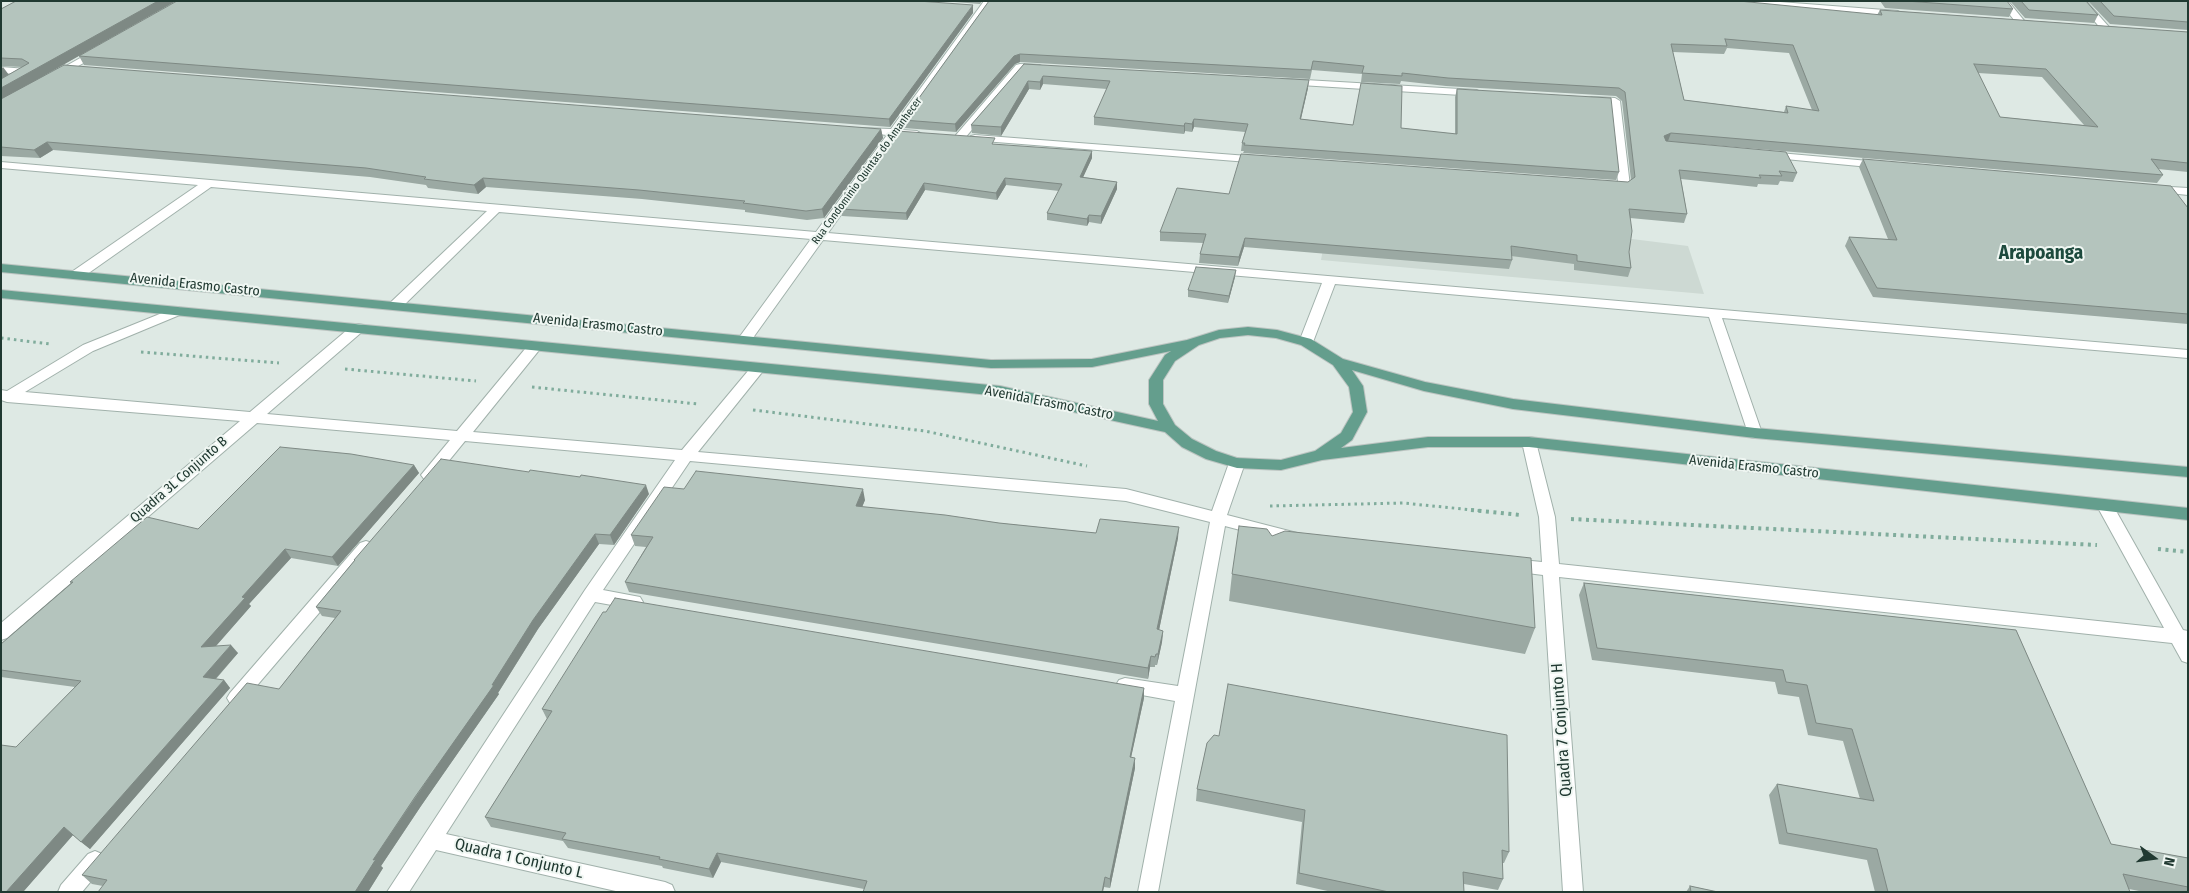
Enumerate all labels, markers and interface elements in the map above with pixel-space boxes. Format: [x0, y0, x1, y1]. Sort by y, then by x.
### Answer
street label: Rua Condomínio Quintas do Amanhecer [809, 95, 925, 247]
district label: Arapoanga [1999, 243, 2083, 265]
street label: Avenida Erasmo Castro [129, 270, 261, 300]
street label: Avenida Erasmo Castro [532, 310, 664, 340]
street label: Avenida Erasmo Castro [983, 382, 1115, 424]
street label: Quadra 3L Conjunto B [127, 433, 231, 527]
street label: Avenida Erasmo Castro [1688, 452, 1820, 482]
street label: Quadra 7 Conjunto H [1548, 662, 1576, 798]
north arrow [2129, 833, 2179, 883]
street label: Quadra 1 Conjunto L [453, 835, 585, 883]
text: N [2160, 856, 2178, 868]

